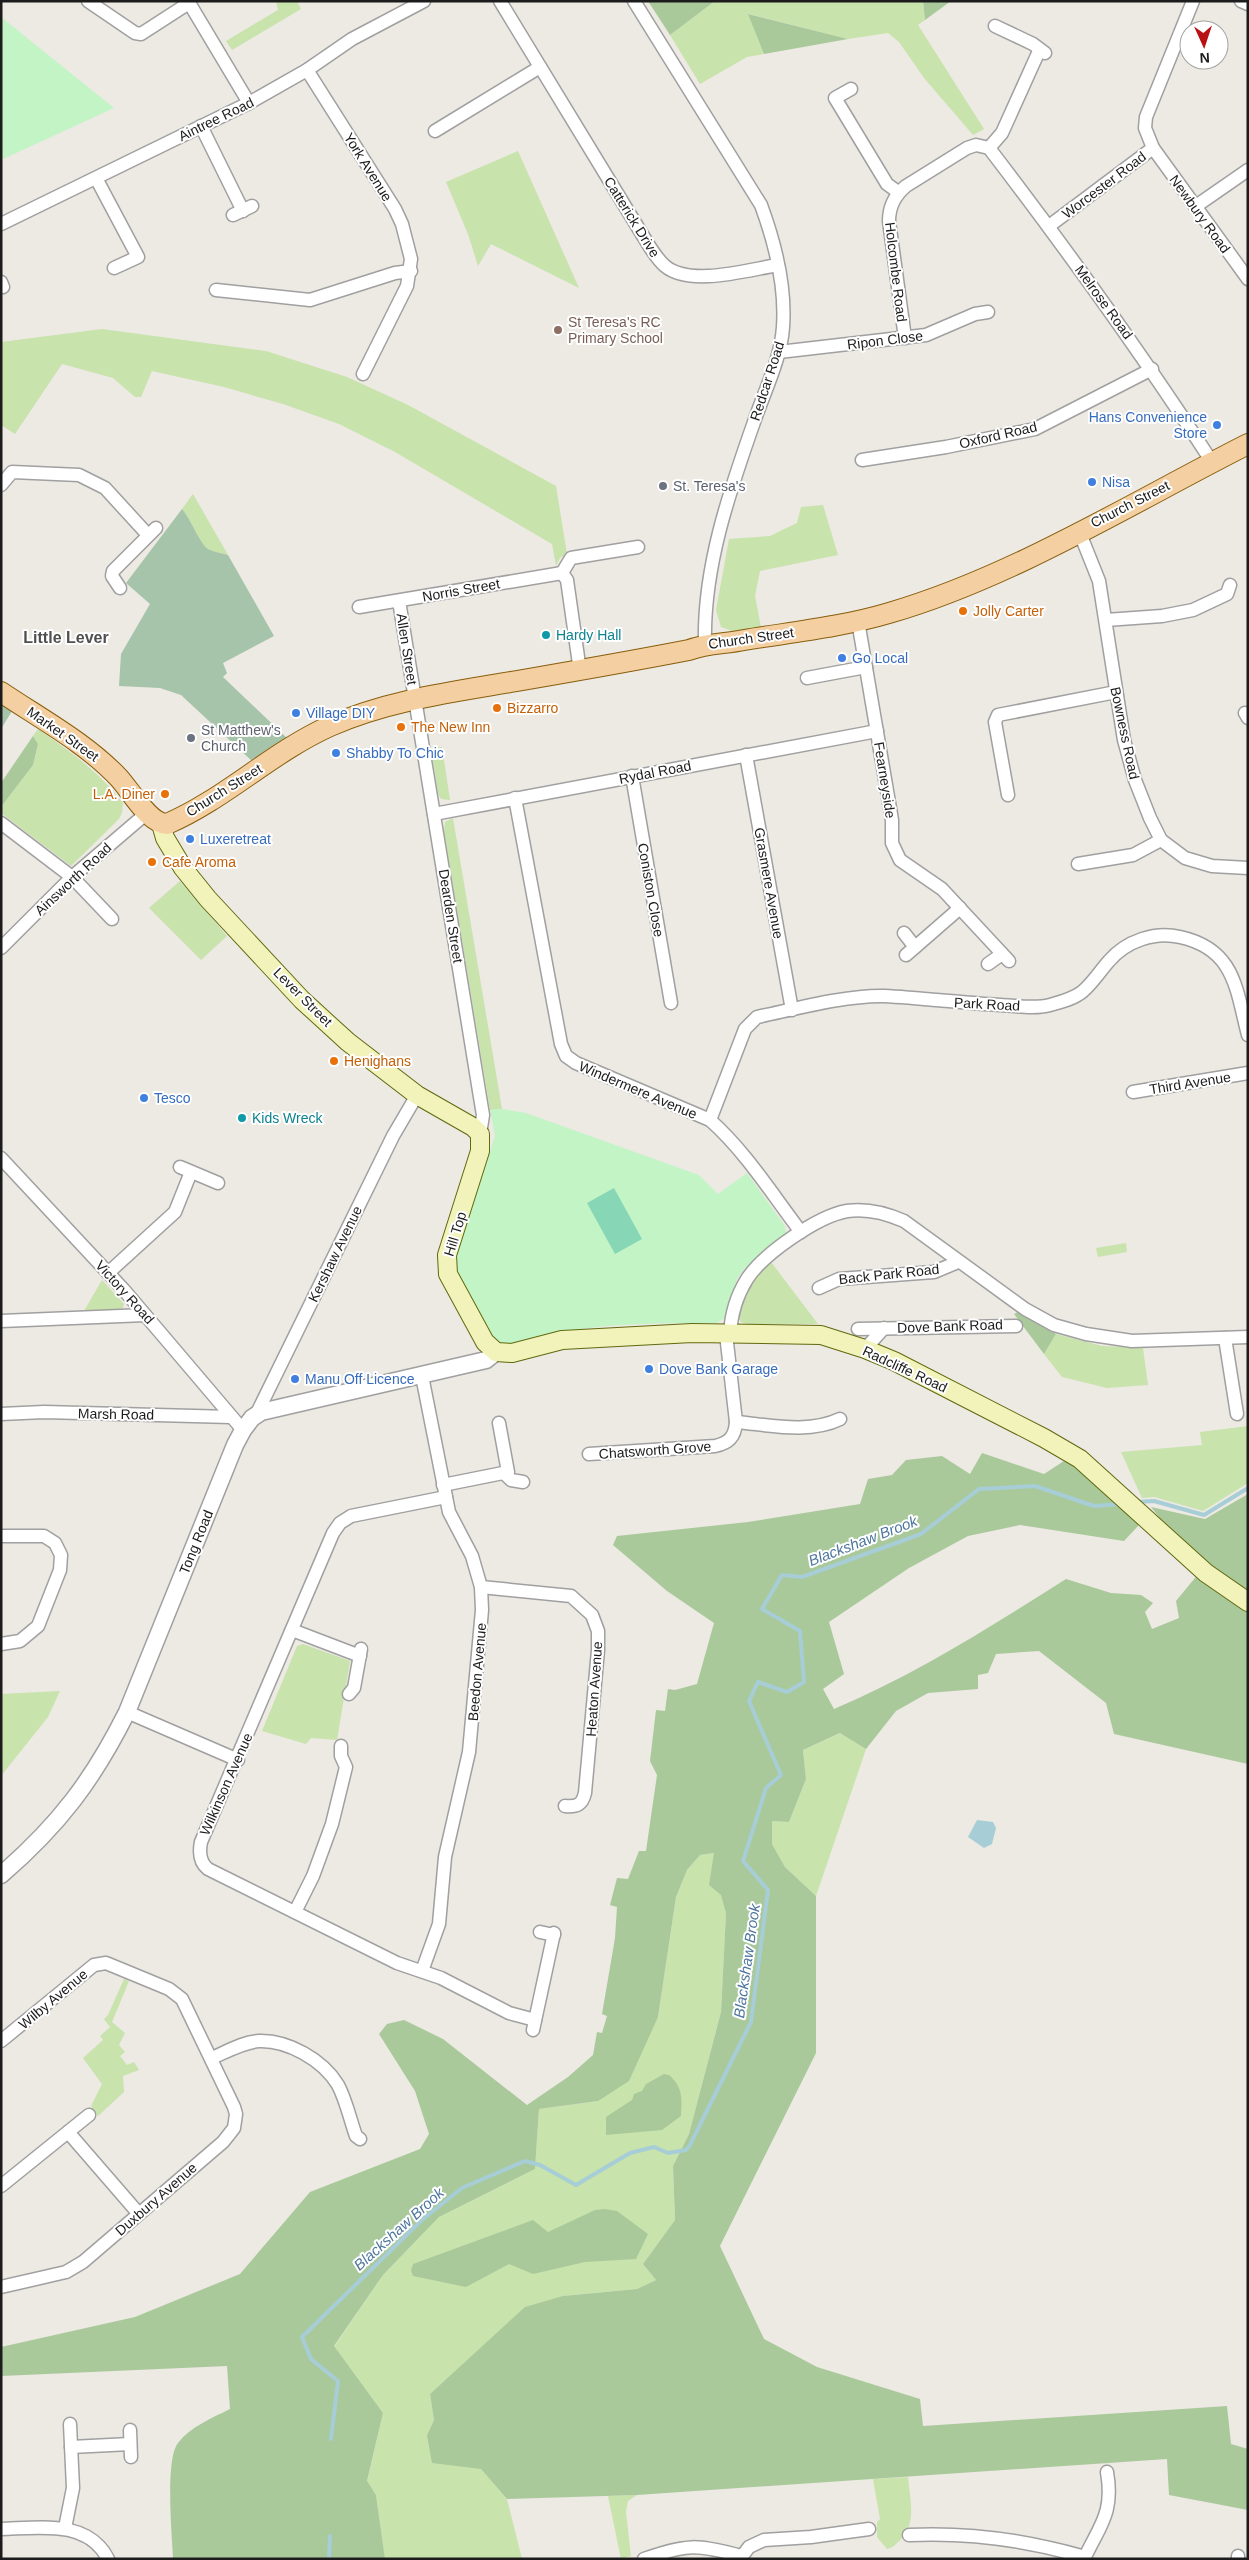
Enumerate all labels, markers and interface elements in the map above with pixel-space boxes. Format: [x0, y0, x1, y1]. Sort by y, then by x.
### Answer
north arrow [1179, 20, 1229, 70]
text: N [1199, 50, 1210, 66]
street label: Aintree Road [176, 94, 256, 144]
street label: York Avenue [341, 130, 396, 204]
street label: Worcester Road [1059, 148, 1149, 222]
street label: Newbury Road [1166, 172, 1234, 256]
street label: Catterick Drive [601, 174, 663, 260]
street label: Holcombe Road [882, 221, 910, 323]
street label: Melrose Road [1072, 262, 1136, 342]
place label: St Teresa's RC Primary School [568, 314, 663, 346]
marker: St Teresa's RC Primary School [552, 324, 564, 336]
street label: Ripon Close [846, 327, 924, 353]
street label: Redcar Road [747, 339, 787, 423]
place label: Hans Convenience Store [1089, 409, 1207, 441]
street label: Oxford Road [958, 418, 1038, 452]
marker: Hans Convenience Store [1211, 419, 1223, 431]
place label: Nisa [1102, 474, 1130, 490]
marker: Nisa [1086, 476, 1098, 488]
street label: Church Street [1088, 477, 1172, 531]
place label: St. Teresa's [673, 478, 745, 494]
marker: St. Teresa's [657, 480, 669, 492]
street label: Norris Street [421, 575, 501, 605]
place label: Jolly Carter [973, 603, 1044, 619]
marker: Jolly Carter [957, 605, 969, 617]
street label: Allen Street [393, 612, 421, 686]
street label: Church Street [707, 624, 795, 652]
place label: Hardy Hall [556, 627, 621, 643]
district label: Little Lever [23, 629, 109, 646]
marker: Hardy Hall [540, 629, 552, 641]
place label: Go Local [852, 650, 908, 666]
marker: Go Local [836, 652, 848, 664]
street label: Bowness Road [1107, 685, 1143, 781]
place label: Bizzarro [507, 700, 559, 716]
marker: Bizzarro [491, 702, 503, 714]
street label: Market Street [24, 703, 102, 765]
place label: Village DIY [306, 705, 376, 721]
marker: Village DIY [290, 707, 302, 719]
place label: The New Inn [411, 719, 490, 735]
marker: The New Inn [395, 721, 407, 733]
place label: St Matthew's Church [201, 722, 281, 754]
marker: St Matthew's Church [185, 732, 197, 744]
street label: Fearneyside [871, 741, 899, 820]
place label: Shabby To Chic [346, 745, 444, 761]
marker: Shabby To Chic [330, 747, 342, 759]
street label: Rydal Road [618, 757, 692, 787]
street label: Church Street [183, 760, 265, 820]
place label: L.A. Diner [93, 786, 155, 802]
marker: L.A. Diner [159, 788, 171, 800]
street label: Grasmere Avenue [751, 826, 787, 940]
place label: Luxeretreat [200, 831, 271, 847]
marker: Luxeretreat [184, 833, 196, 845]
street label: Ainsworth Road [31, 839, 115, 919]
street label: Coniston Close [635, 842, 667, 938]
place label: Cafe Aroma [162, 854, 236, 870]
marker: Cafe Aroma [146, 856, 158, 868]
street label: Dearden Street [436, 868, 466, 964]
street label: Lever Street [270, 964, 336, 1030]
street label: Park Road [954, 994, 1020, 1014]
place label: Henighans [344, 1053, 411, 1069]
marker: Henighans [328, 1055, 340, 1067]
street label: Windermere Avenue [577, 1058, 700, 1122]
street label: Third Avenue [1148, 1069, 1232, 1097]
place label: Tesco [154, 1090, 191, 1106]
marker: Tesco [138, 1092, 150, 1104]
place label: Kids Wreck [252, 1110, 324, 1126]
marker: Kids Wreck [236, 1112, 248, 1124]
street label: Kershaw Avenue [305, 1203, 365, 1305]
street label: Hill Top [441, 1210, 469, 1258]
street label: Victory Road [92, 1257, 158, 1327]
street label: Back Park Road [838, 1261, 940, 1287]
street label: Dove Bank Road [897, 1316, 1003, 1336]
street label: Radcliffe Road [860, 1342, 950, 1396]
place label: Dove Bank Garage [659, 1361, 778, 1377]
marker: Dove Bank Garage [643, 1363, 655, 1375]
place label: Manu Off Licence [305, 1371, 415, 1387]
marker: Manu Off Licence [289, 1373, 301, 1385]
street label: Marsh Road [78, 1405, 154, 1423]
street label: Chatsworth Grove [598, 1438, 712, 1462]
street label: Tong Road [176, 1508, 216, 1576]
water label: Blackshaw Brook [806, 1511, 921, 1569]
street label: Beedon Avenue [465, 1622, 489, 1722]
street label: Heaton Avenue [583, 1641, 605, 1737]
street label: Wilkinson Avenue [196, 1730, 256, 1838]
water label: Blackshaw Brook [730, 1901, 763, 2019]
street label: Wilby Avenue [15, 1966, 91, 2032]
street label: Duxbury Avenue [112, 2159, 200, 2239]
water label: Blackshaw Brook [350, 2183, 448, 2273]

